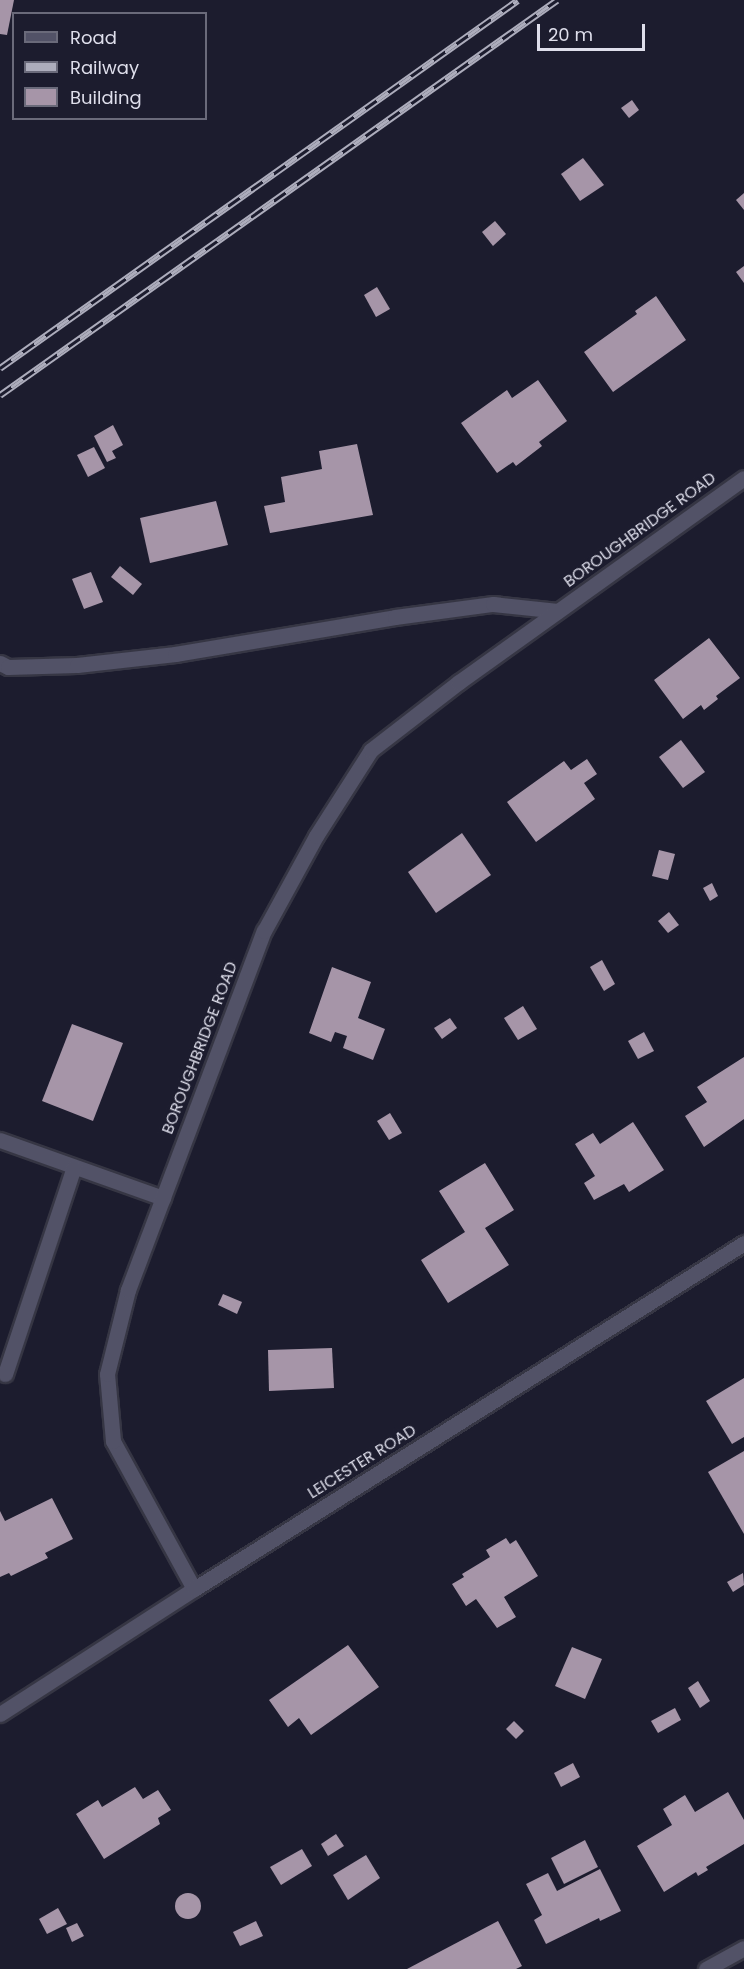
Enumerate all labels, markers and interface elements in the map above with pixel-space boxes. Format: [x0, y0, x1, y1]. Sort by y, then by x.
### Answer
legend [12, 12, 207, 120]
scale bar [540, 12, 648, 50]
text: 20 m [548, 22, 593, 47]
text: Road [70, 25, 117, 50]
text: Railway [70, 55, 139, 80]
text: Building [70, 85, 142, 110]
street label: BOROUGHBRIDGE ROAD [560, 468, 720, 592]
street label: BOROUGHBRIDGE ROAD [158, 959, 242, 1137]
street label: LEICESTER ROAD [304, 1421, 420, 1503]

